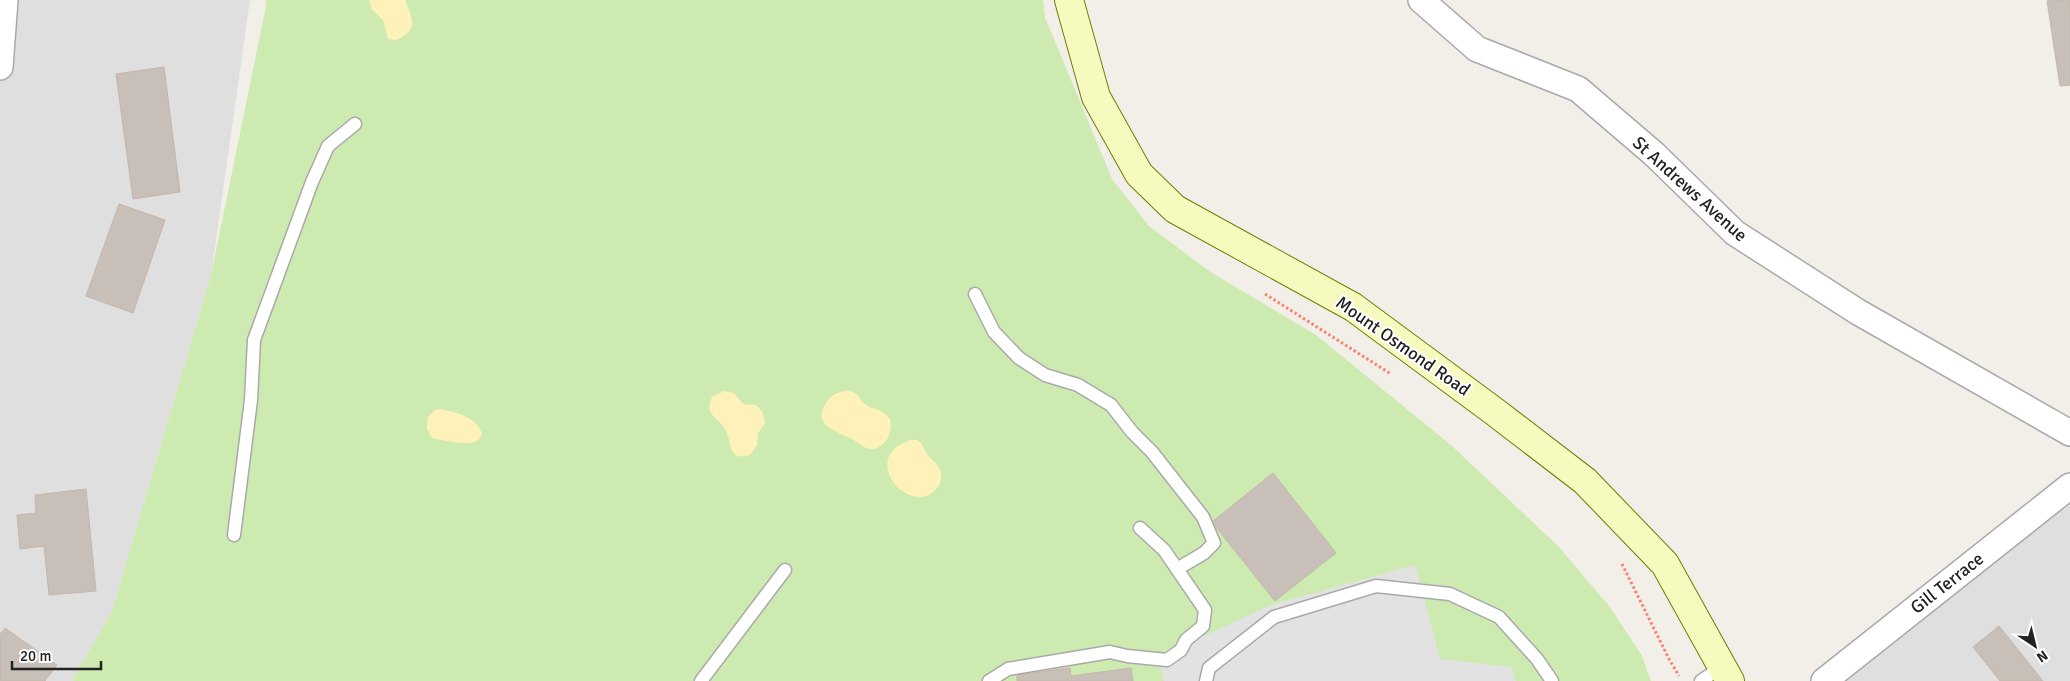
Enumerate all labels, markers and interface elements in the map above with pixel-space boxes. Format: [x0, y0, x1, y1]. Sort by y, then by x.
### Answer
street label: St Andrews Avenue [1628, 132, 1752, 246]
street label: Mount Osmond Road [1332, 291, 1474, 401]
street label: Gill Terrace [1906, 548, 1988, 618]
north arrow [2010, 621, 2060, 671]
scale bar [12, 638, 101, 670]
text: N [2033, 646, 2051, 666]
text: 20 m [20, 647, 51, 665]

